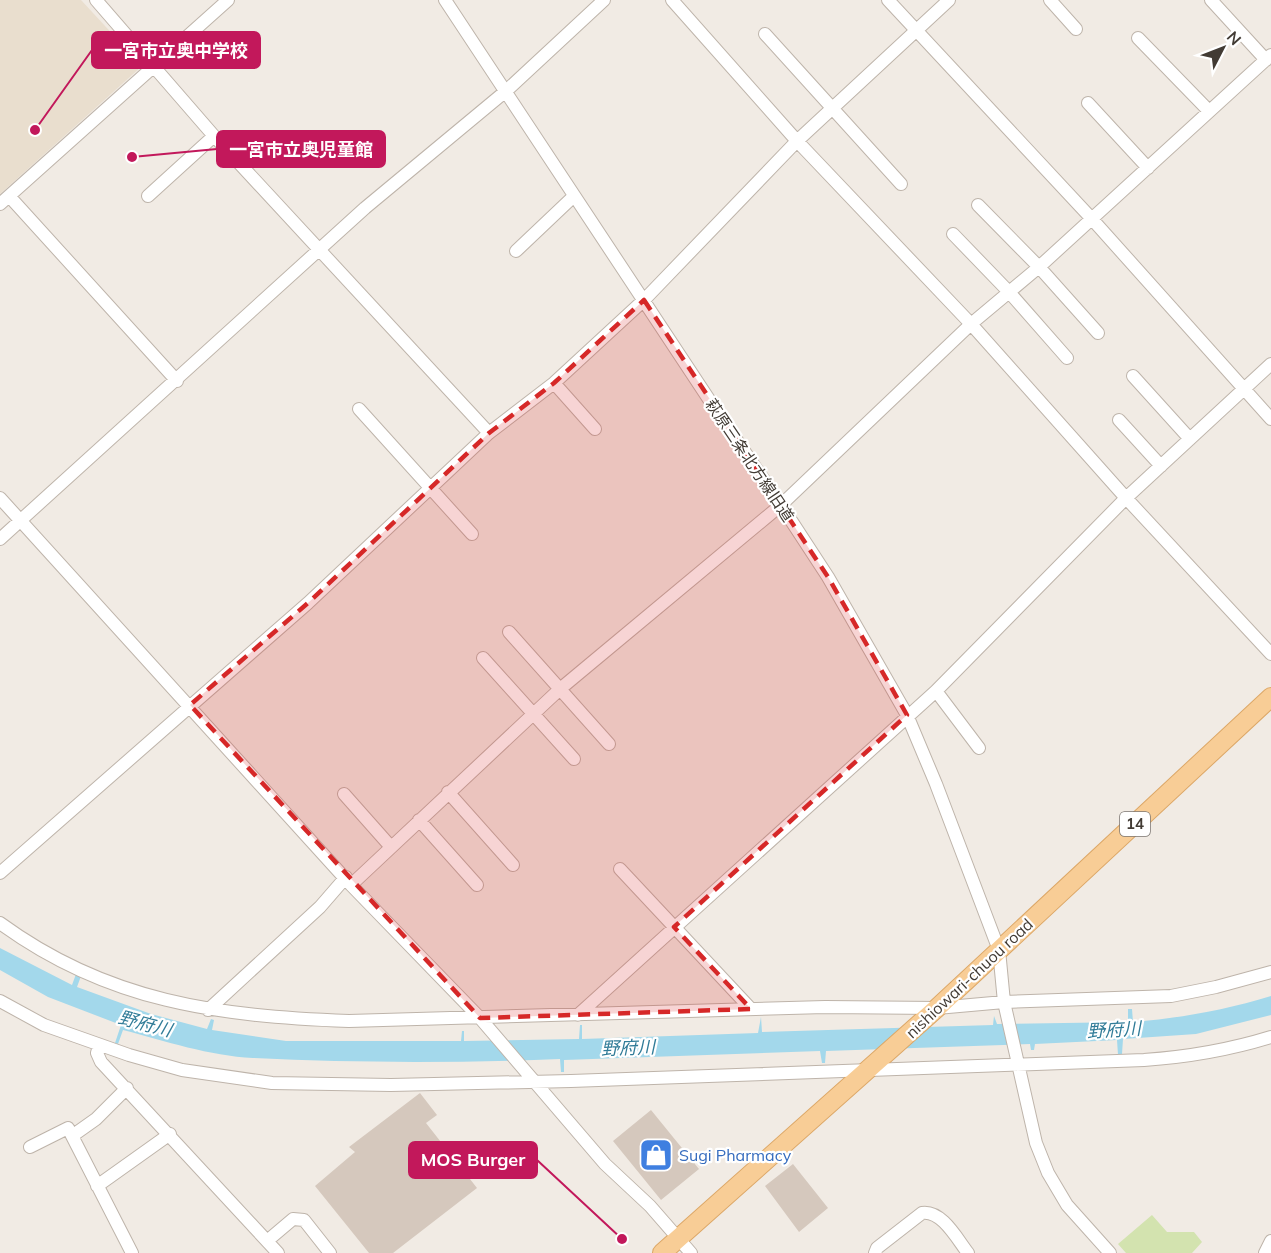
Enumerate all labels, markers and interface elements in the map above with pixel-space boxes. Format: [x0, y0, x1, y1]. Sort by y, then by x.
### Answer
north arrow [1193, 18, 1253, 78]
text: N [1223, 27, 1246, 49]
callout: 一宮市立奥中学校 [92, 32, 260, 68]
text: 一宮市立奥中学校 [104, 39, 248, 62]
callout: 一宮市立奥児童館 [217, 131, 385, 167]
text: 一宮市立奥児童館 [229, 138, 373, 161]
street label: 萩原三条北方線旧道 [701, 395, 799, 525]
road number: 14 [1120, 812, 1150, 836]
street label: nishiowari-chuou road [901, 914, 1037, 1042]
water label: 野府川 [116, 1005, 176, 1042]
water label: 野府川 [1086, 1016, 1144, 1042]
water label: 野府川 [601, 1035, 657, 1060]
shop icon: Sugi Pharmacy [638, 1137, 674, 1173]
callout: MOS Burger [409, 1142, 537, 1178]
place label: Sugi Pharmacy [679, 1145, 792, 1165]
text: MOS Burger [421, 1148, 526, 1171]

